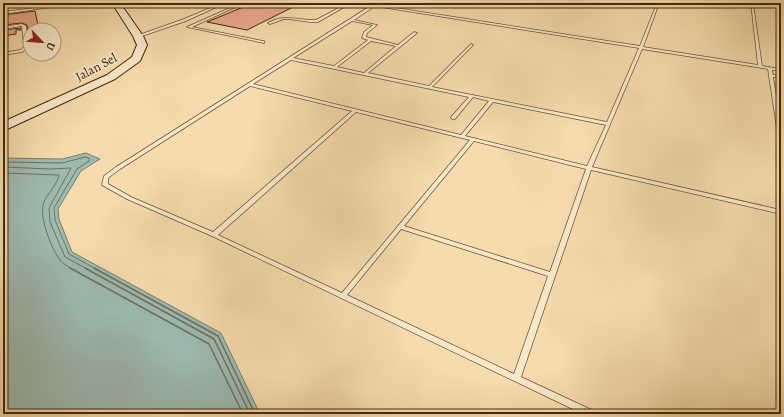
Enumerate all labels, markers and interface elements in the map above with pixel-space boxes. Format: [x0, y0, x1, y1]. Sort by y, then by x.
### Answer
north arrow [22, 22, 62, 62]
text: U [42, 40, 59, 53]
street label: Jalan Sel [72, 49, 120, 85]

